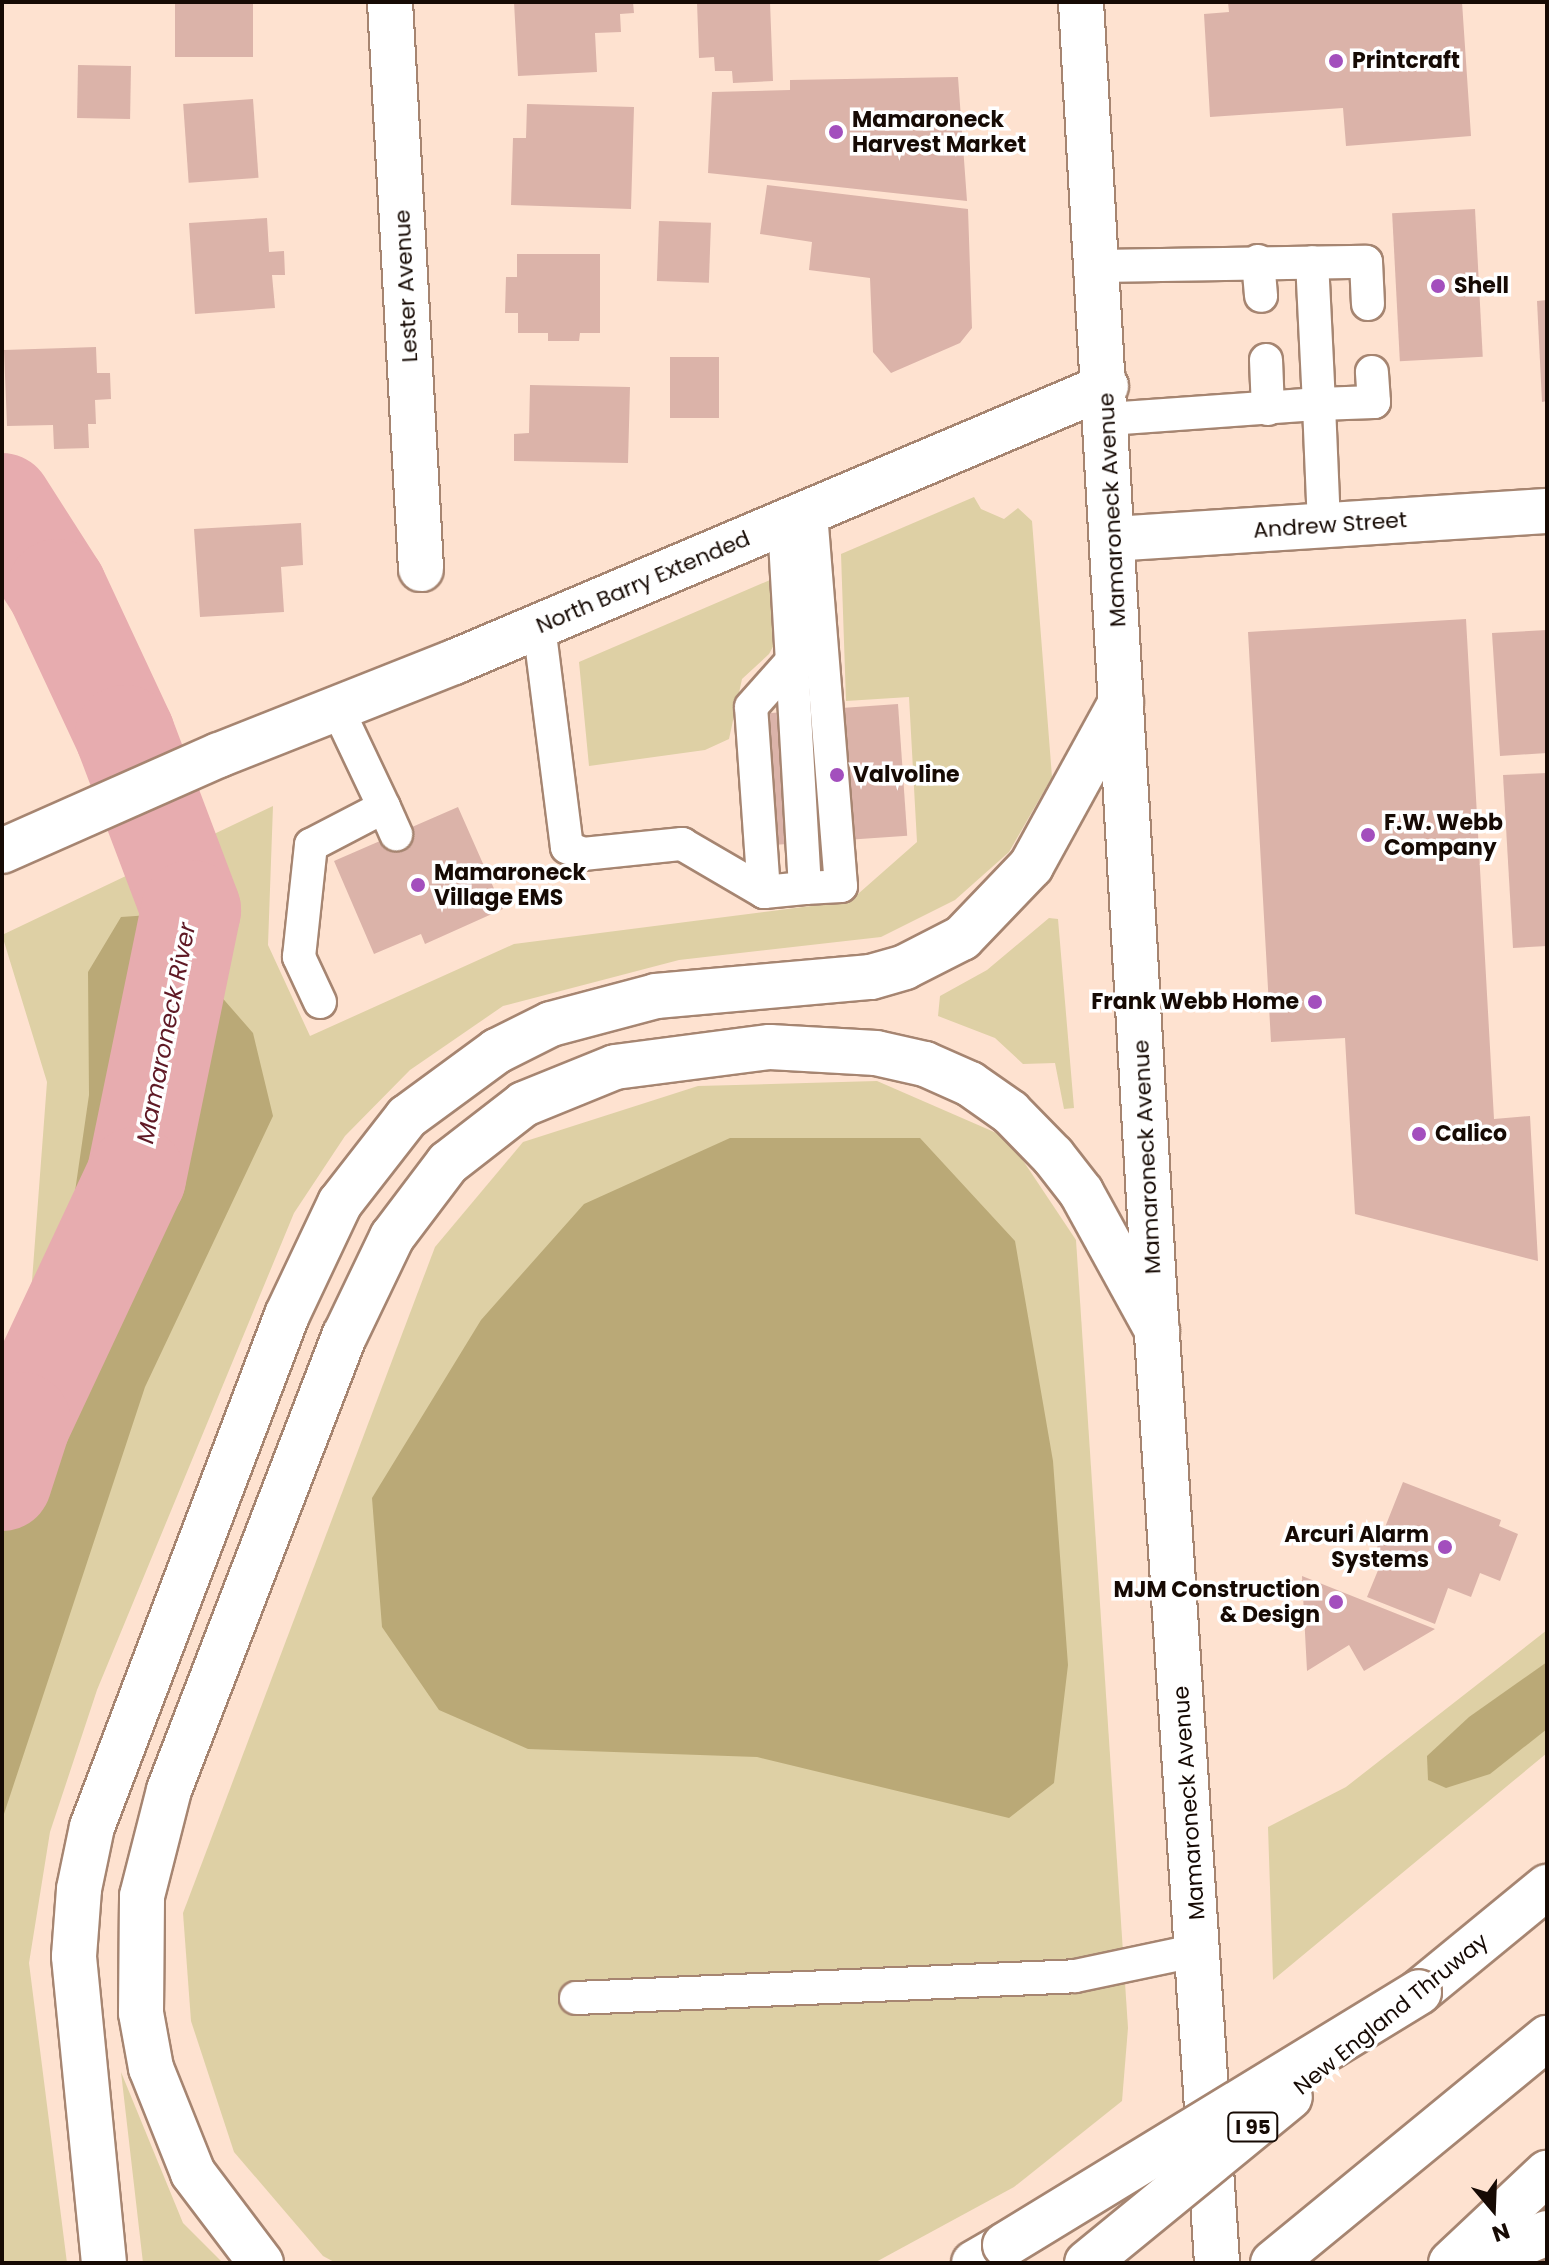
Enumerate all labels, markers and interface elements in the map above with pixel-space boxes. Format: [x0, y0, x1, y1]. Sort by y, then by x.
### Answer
place label: Printcraft [1352, 48, 1460, 74]
marker: Printcraft [1327, 52, 1345, 70]
place label: Mamaroneck Harvest Market [852, 106, 1026, 158]
marker: Mamaroneck Harvest Market [827, 123, 845, 141]
street label: Lester Avenue [389, 209, 423, 363]
place label: Shell [1454, 273, 1509, 299]
marker: Shell [1429, 277, 1447, 295]
street label: Mamaroneck Avenue [1093, 392, 1131, 628]
street label: Andrew Street [1252, 506, 1408, 544]
street label: North Barry Extended [532, 525, 754, 639]
place label: Valvoline [853, 762, 960, 788]
marker: Valvoline [828, 766, 846, 784]
place label: F.W. Webb Company [1384, 809, 1503, 860]
marker: F.W. Webb Company [1359, 826, 1377, 844]
place label: Mamaroneck Village EMS [434, 859, 586, 910]
marker: Mamaroneck Village EMS [409, 876, 427, 894]
water label: Mamaroneck River [130, 920, 202, 1146]
place label: Frank Webb Home [1091, 989, 1299, 1015]
marker: Frank Webb Home [1306, 993, 1324, 1011]
street label: Mamaroneck Avenue [1128, 1039, 1166, 1275]
place label: Calico [1435, 1121, 1507, 1147]
marker: Calico [1410, 1125, 1428, 1143]
place label: Arcuri Alarm Systems [1284, 1521, 1429, 1572]
marker: Arcuri Alarm Systems [1436, 1538, 1454, 1556]
place label: MJM Construction & Design [1114, 1576, 1320, 1628]
marker: MJM Construction & Design [1327, 1593, 1345, 1611]
street label: Mamaroneck Avenue [1168, 1685, 1210, 1921]
street label: New England Thruway [1289, 1928, 1493, 2100]
road number: I 95 [1227, 2111, 1279, 2143]
north arrow [1453, 2169, 1533, 2249]
text: N [1488, 2215, 1514, 2250]

